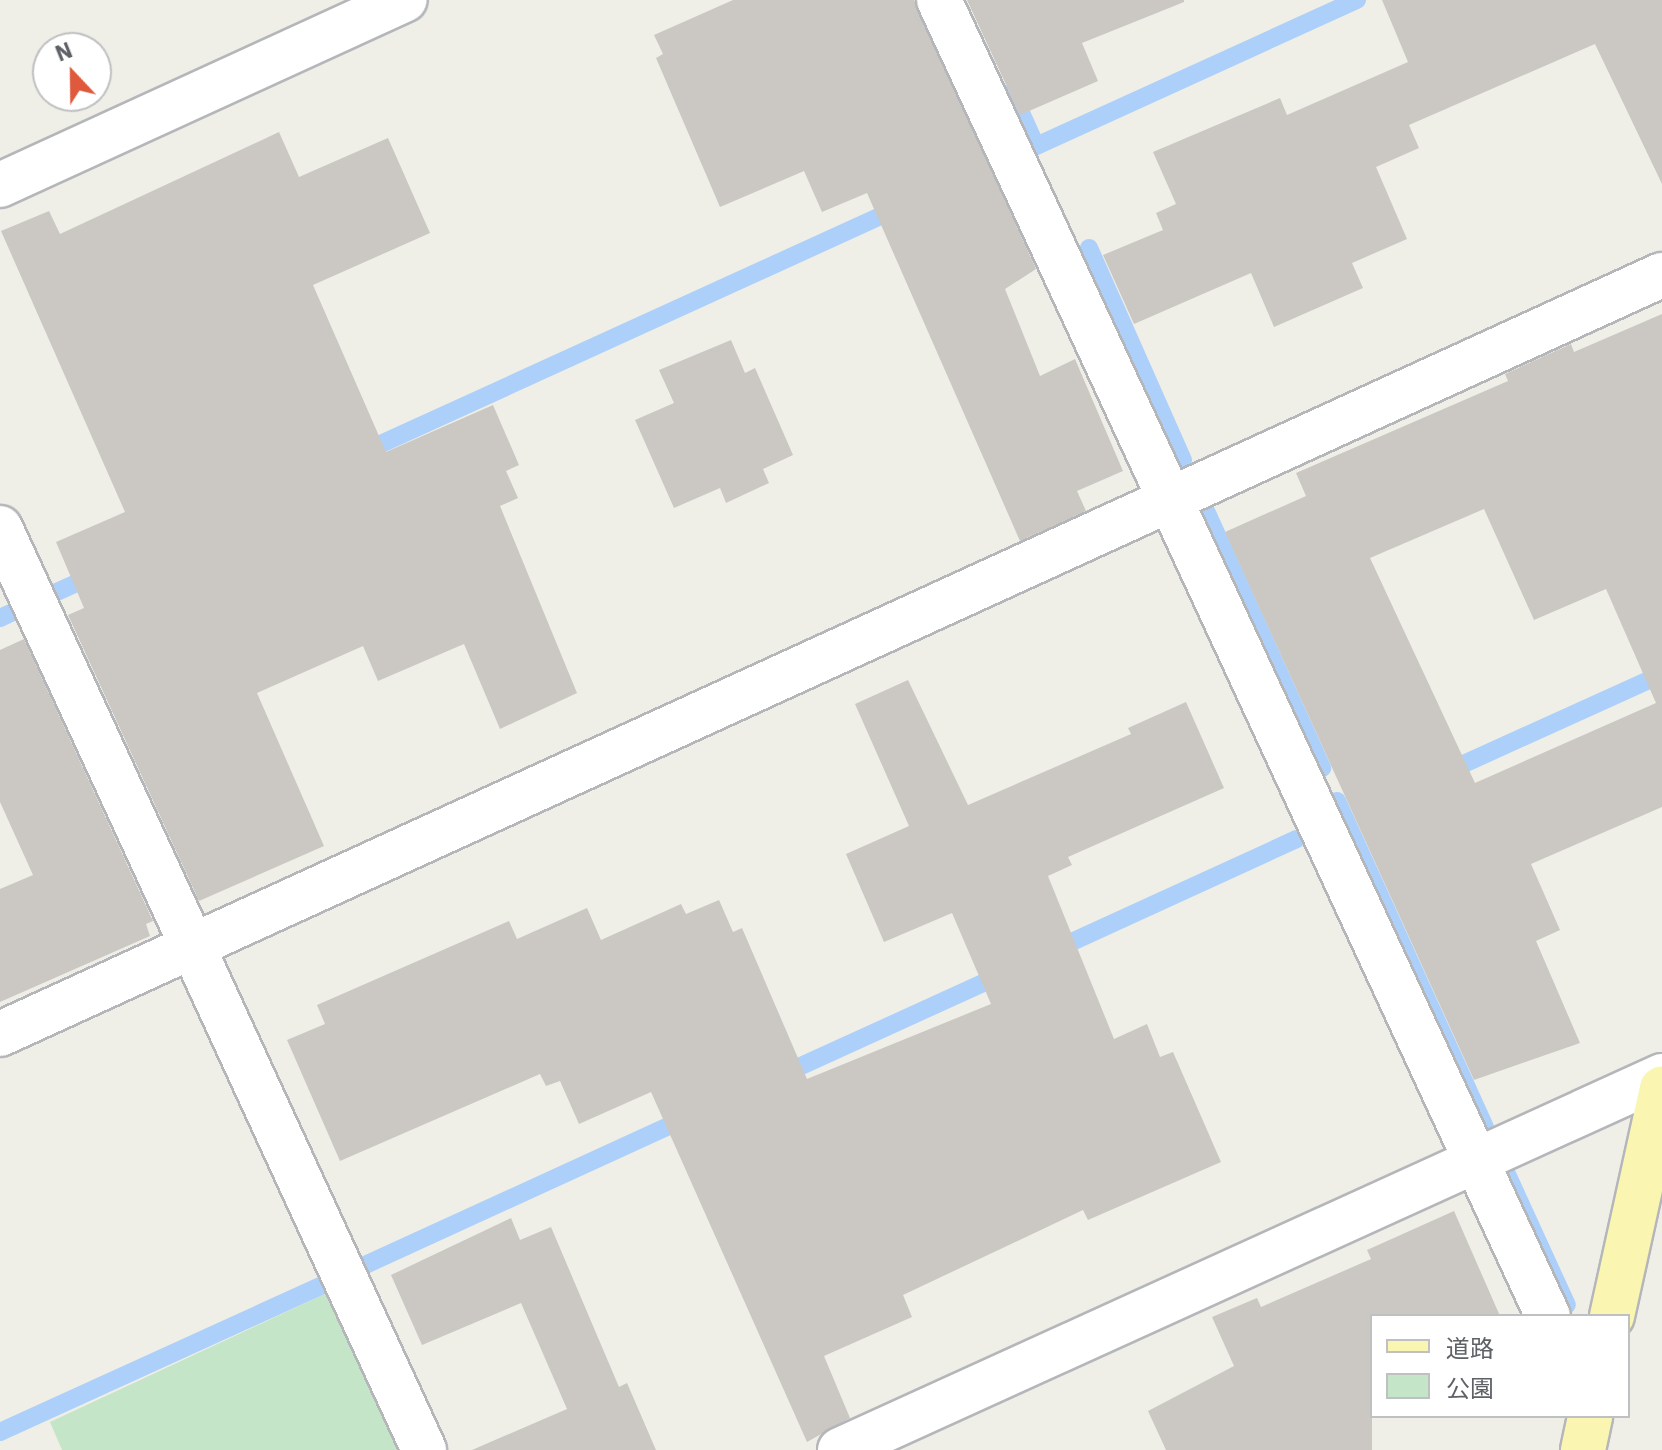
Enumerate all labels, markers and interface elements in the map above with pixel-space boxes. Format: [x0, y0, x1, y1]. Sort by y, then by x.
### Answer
north arrow [32, 32, 112, 112]
text: N [51, 35, 76, 68]
legend [1370, 1314, 1630, 1418]
text: 道路 [1446, 1332, 1494, 1364]
text: 公園 [1446, 1372, 1494, 1404]

